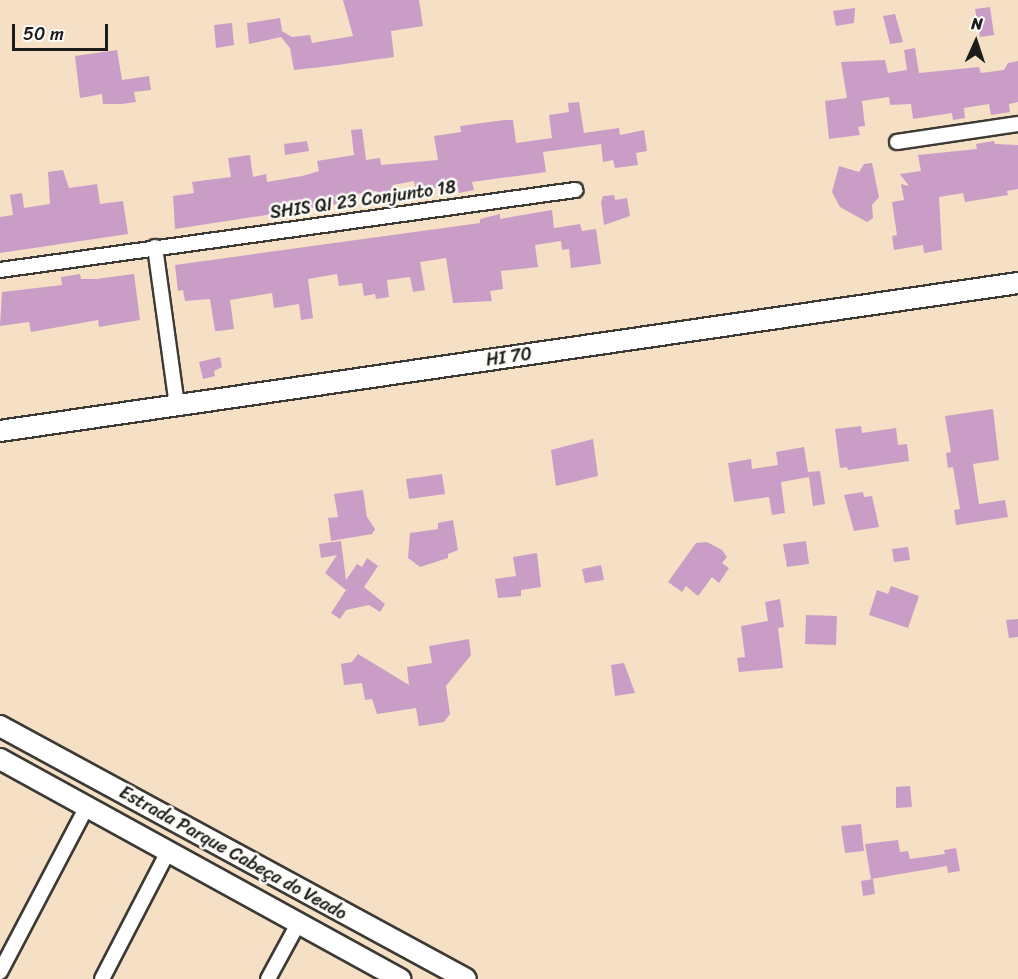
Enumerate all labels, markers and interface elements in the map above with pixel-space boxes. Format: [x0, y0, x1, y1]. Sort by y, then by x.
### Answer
text: N [971, 9, 983, 38]
scale bar [15, 12, 111, 50]
north arrow [946, 12, 1006, 72]
text: 50 m [23, 18, 64, 50]
street label: SHIS QI 23 Conjunto 18 [268, 176, 458, 224]
street label: HI 70 [485, 343, 533, 371]
street label: Estrada Parque Cabeça do Veado [116, 781, 350, 925]

